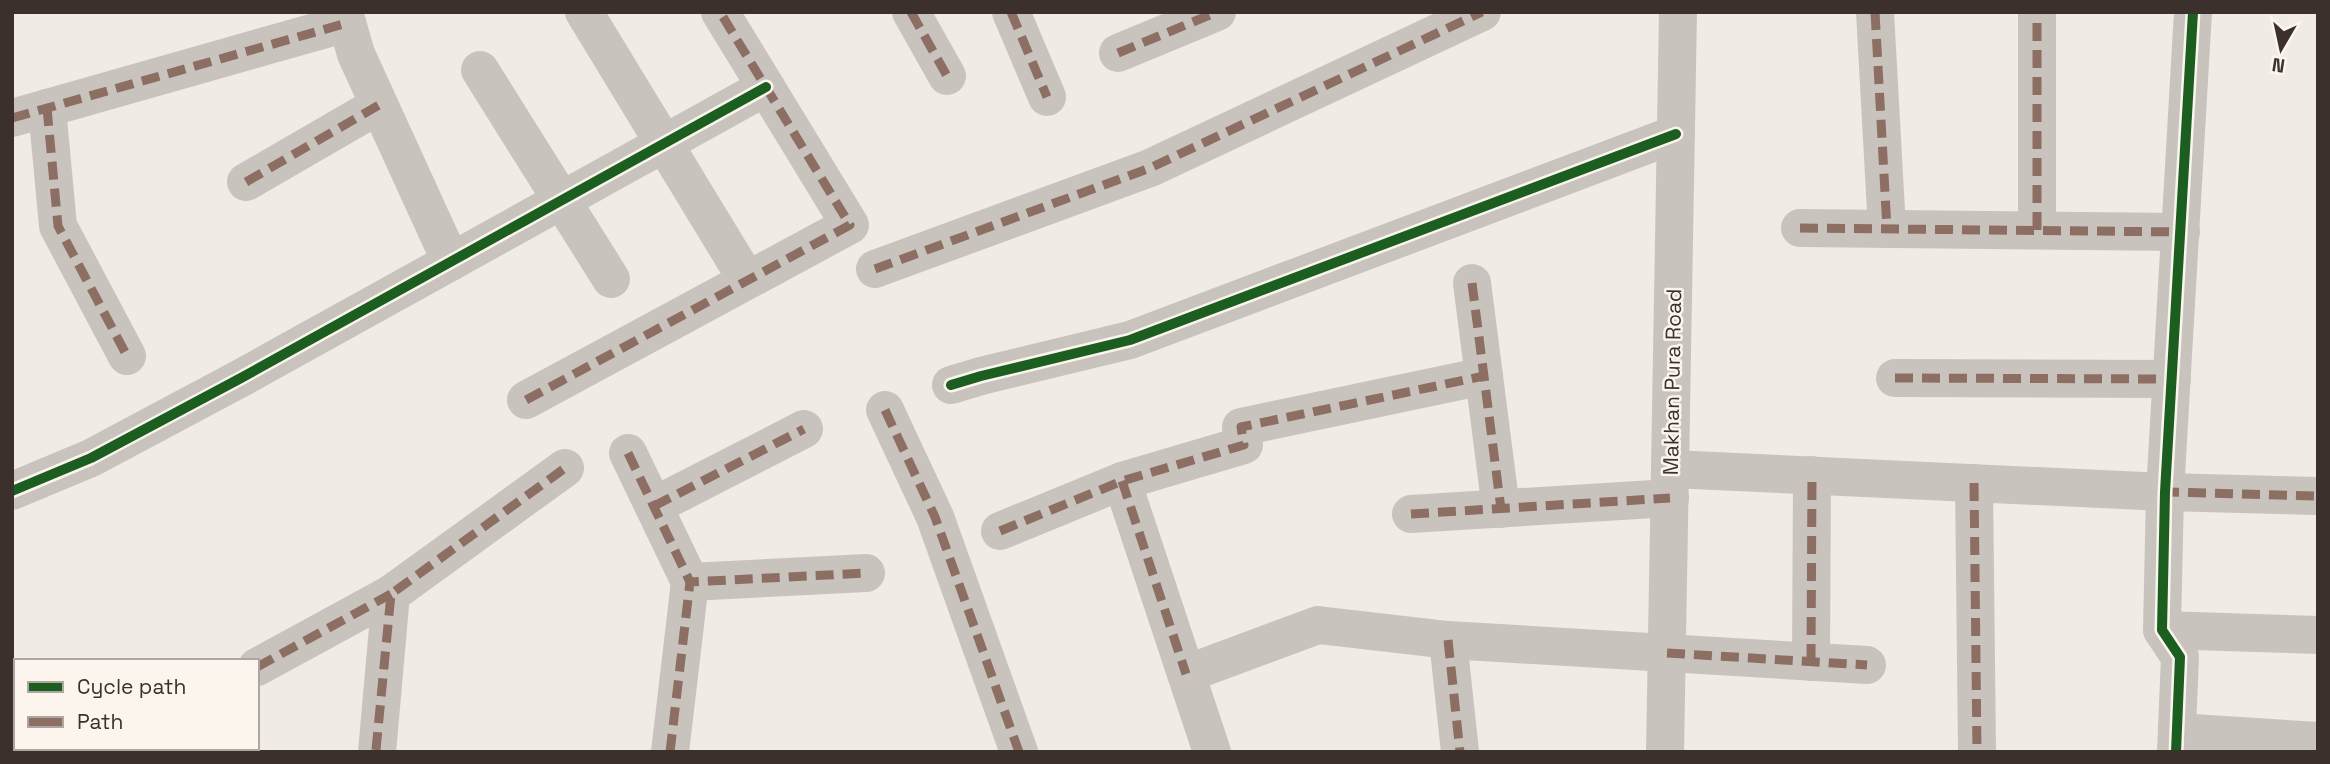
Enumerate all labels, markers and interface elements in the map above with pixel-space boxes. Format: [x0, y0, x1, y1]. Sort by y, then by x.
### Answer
north arrow [2246, 14, 2316, 84]
text: N [2270, 52, 2287, 79]
street label: Makhan Pura Road [1657, 288, 1687, 476]
legend [14, 659, 259, 750]
text: Cycle path [77, 673, 186, 700]
text: Path [77, 708, 123, 735]

